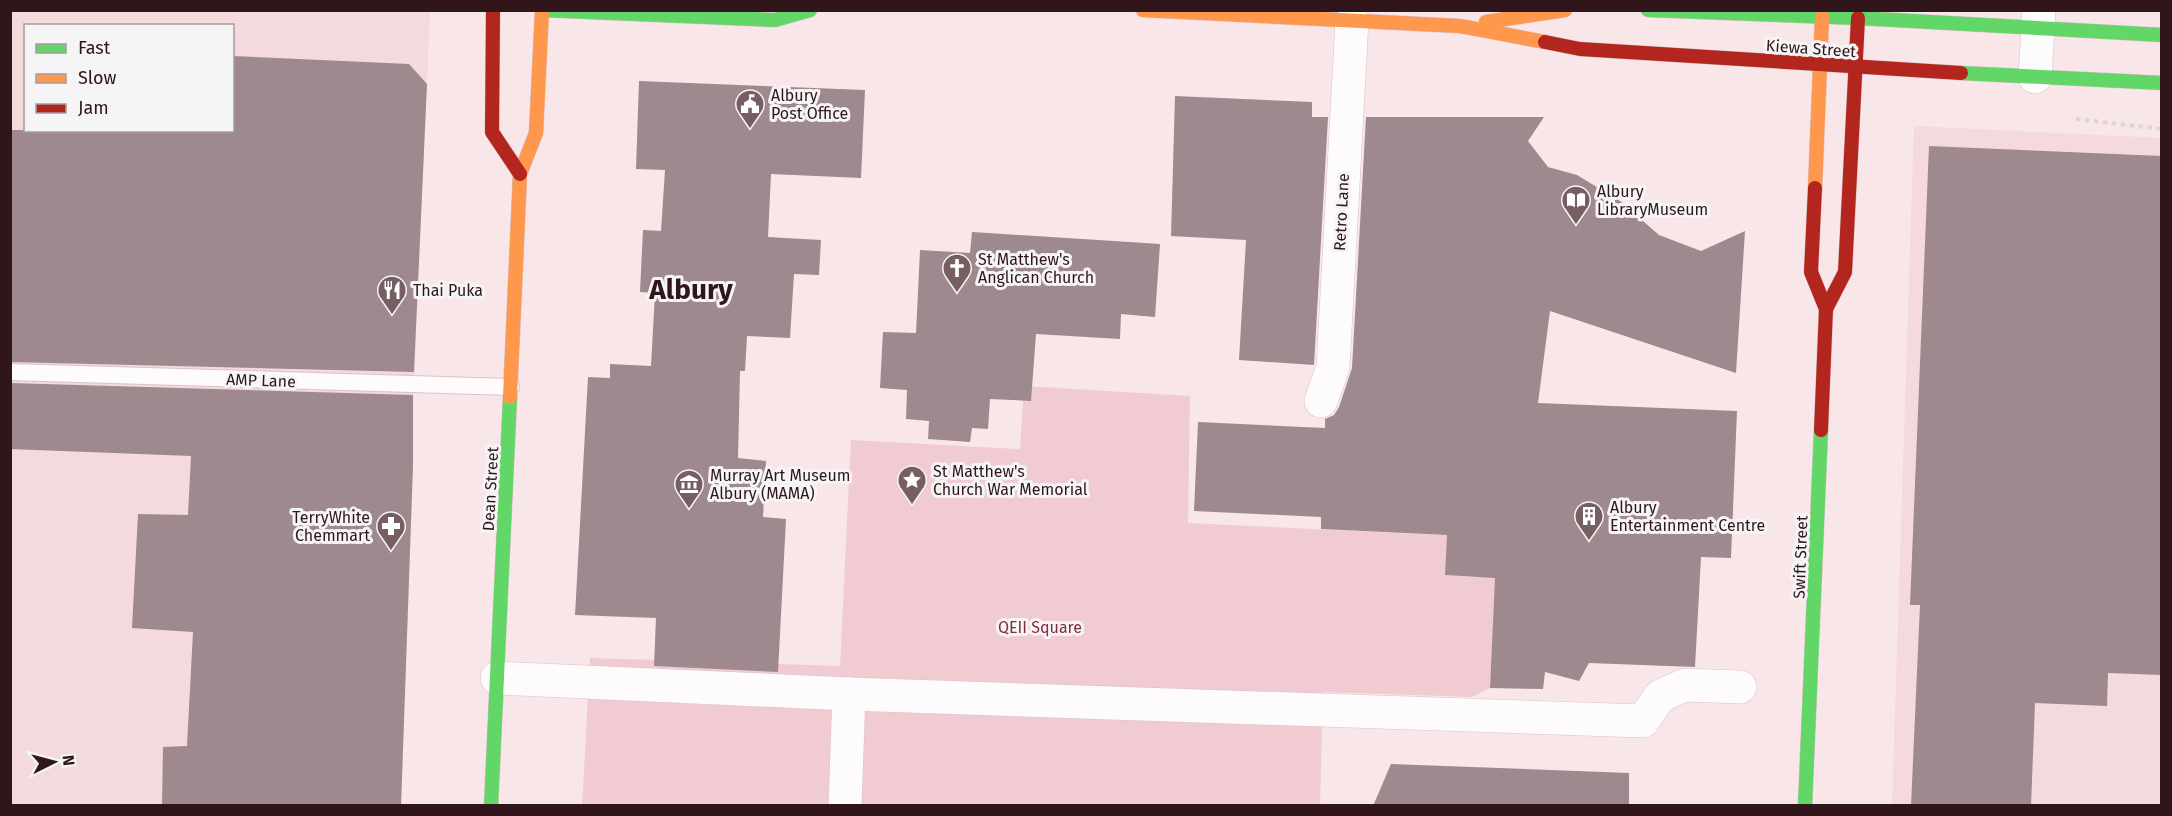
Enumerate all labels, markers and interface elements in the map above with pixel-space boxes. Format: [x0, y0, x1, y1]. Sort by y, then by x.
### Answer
legend [24, 24, 234, 132]
street label: Kiewa Street [1765, 36, 1857, 61]
text: Fast [78, 37, 111, 59]
text: Slow [78, 67, 117, 89]
place label: Albury Post Office [771, 86, 848, 123]
public building icon: Albury Post Office [734, 88, 766, 130]
text: Jam [78, 97, 109, 119]
street label: Retro Lane [1330, 173, 1353, 251]
place label: Albury LibraryMuseum [1597, 182, 1708, 219]
library icon: Albury LibraryMuseum [1560, 184, 1592, 226]
place label: St Matthew's Anglican Church [978, 250, 1094, 287]
church icon: St Matthew's Anglican Church [941, 252, 973, 294]
district label: Albury [648, 273, 733, 306]
restaurant icon: Thai Puka [376, 274, 408, 316]
place label: Thai Puka [413, 281, 483, 300]
street label: AMP Lane [226, 370, 296, 391]
street label: Dean Street [479, 446, 502, 532]
place label: St Matthew's Church War Memorial [933, 462, 1088, 499]
place icon: St Matthew's Church War Memorial [896, 464, 928, 506]
place label: Murray Art Museum Albury (MAMA) [710, 466, 850, 503]
museum icon: Murray Art Museum Albury (MAMA) [673, 468, 705, 510]
place label: Albury Entertainment Centre [1610, 498, 1765, 535]
building icon: Albury Entertainment Centre [1573, 500, 1605, 542]
place label: TerryWhite Chemmart [292, 508, 370, 545]
pharmacy icon: TerryWhite Chemmart [375, 510, 407, 552]
street label: Swift Street [1790, 515, 1811, 599]
park label: QEII Square [998, 618, 1082, 637]
north arrow [24, 732, 84, 792]
text: N [58, 754, 78, 767]

